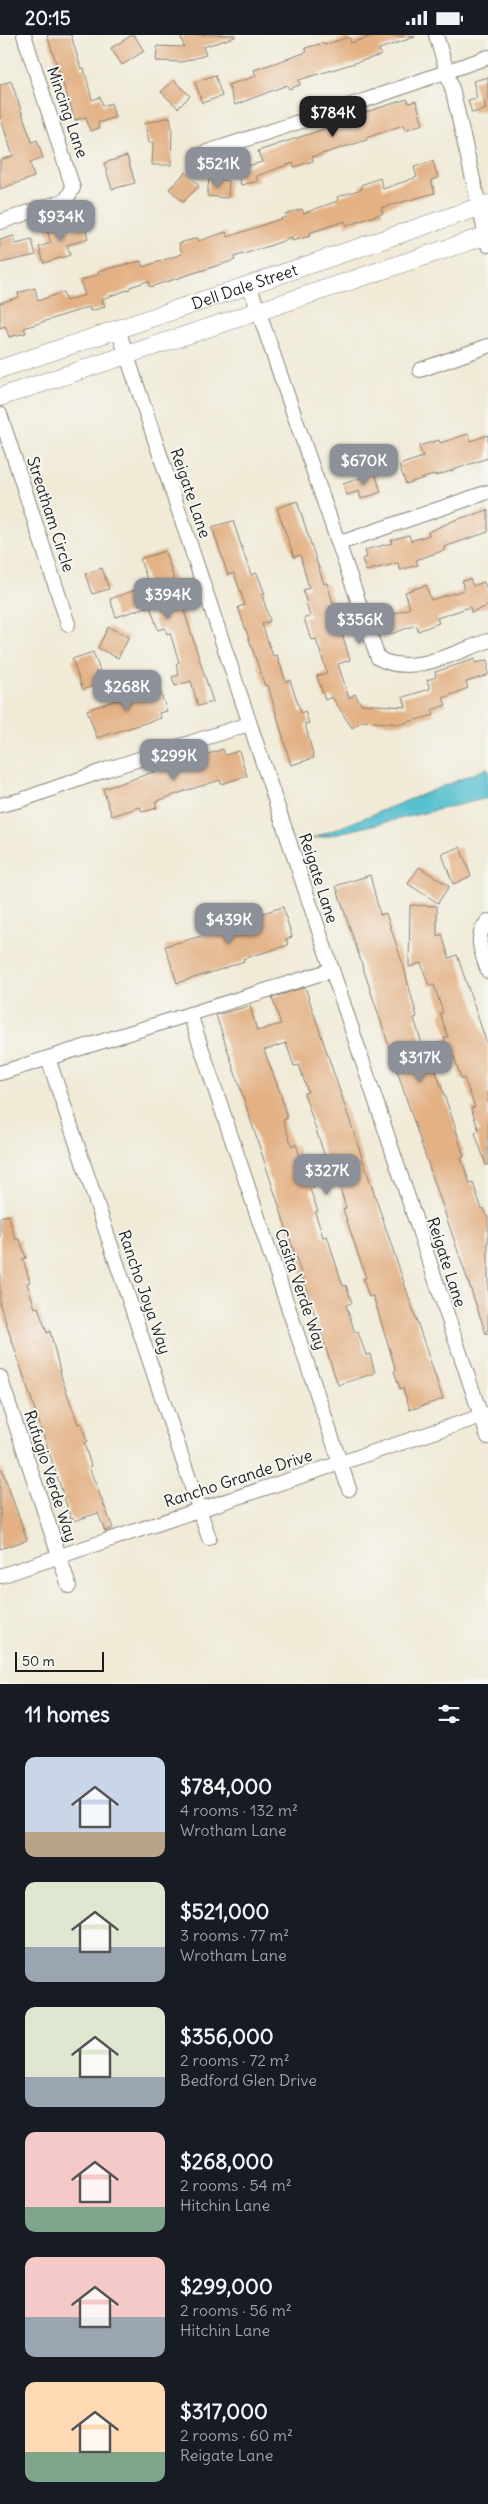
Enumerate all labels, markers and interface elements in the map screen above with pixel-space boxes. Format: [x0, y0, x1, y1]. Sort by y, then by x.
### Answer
text: 20:15 [25, 6, 71, 30]
street label: Mincing Lane [43, 64, 93, 160]
pin: $784K [298, 96, 368, 138]
text: $784K [310, 102, 356, 122]
pin: $521K [183, 147, 253, 189]
text: $521K [196, 153, 240, 173]
pin: $934K [26, 199, 96, 242]
text: $934K [38, 206, 84, 226]
street label: Dell Dale Street [189, 259, 300, 313]
pin: $670K [329, 443, 399, 486]
street label: Reigate Lane [166, 446, 216, 540]
text: $670K [341, 450, 387, 470]
street label: Streatham Circle [23, 454, 79, 574]
pin: $394K [133, 577, 203, 620]
text: $394K [145, 584, 191, 604]
pin: $356K [325, 603, 395, 645]
text: $356K [337, 609, 383, 629]
pin: $268K [92, 669, 162, 712]
text: $268K [104, 676, 150, 696]
pin: $299K [139, 739, 209, 781]
text: $299K [151, 745, 197, 765]
street label: Reigate Lane [295, 830, 343, 926]
pin: $439K [194, 903, 264, 945]
text: $439K [206, 909, 252, 929]
pin: $317K [385, 1041, 455, 1083]
text: $317K [399, 1047, 441, 1067]
pin: $327K [292, 1153, 362, 1196]
text: $327K [305, 1160, 349, 1180]
street label: Reigate Lane [423, 1214, 471, 1310]
street label: Casita Verde Way [271, 1226, 331, 1352]
street label: Rancho Joya Way [114, 1227, 176, 1357]
street label: Rufugio Verde Way [20, 1408, 82, 1544]
street label: Rancho Grande Drive [161, 1445, 315, 1511]
scale bar [15, 1649, 104, 1672]
text: 50 m [22, 1652, 55, 1670]
icon: filters [435, 1700, 463, 1728]
text: 11 homes [25, 1701, 110, 1728]
text: $784,000 [180, 1773, 272, 1800]
icon: home [65, 1777, 125, 1837]
text: 4 rooms · 132 m² [180, 1800, 298, 1820]
text: Wrotham Lane [180, 1820, 287, 1840]
text: $521,000 [180, 1898, 269, 1925]
icon: home [65, 1902, 125, 1962]
text: 3 rooms · 77 m² [180, 1925, 289, 1945]
text: Wrotham Lane [180, 1945, 287, 1965]
text: $356,000 [180, 2023, 274, 2050]
icon: home [65, 2027, 125, 2087]
text: 2 rooms · 72 m² [180, 2050, 290, 2070]
text: Bedford Glen Drive [180, 2070, 317, 2090]
text: $268,000 [180, 2148, 273, 2175]
icon: home [65, 2152, 125, 2212]
text: 2 rooms · 54 m² [180, 2175, 292, 2195]
text: Hitchin Lane [180, 2195, 270, 2215]
text: $299,000 [180, 2273, 273, 2300]
icon: home [65, 2277, 125, 2337]
text: 2 rooms · 56 m² [180, 2300, 292, 2320]
text: Hitchin Lane [180, 2320, 270, 2340]
text: $317,000 [180, 2398, 268, 2425]
icon: home [65, 2402, 125, 2462]
text: 2 rooms · 60 m² [180, 2425, 293, 2445]
text: Reigate Lane [180, 2445, 273, 2465]

